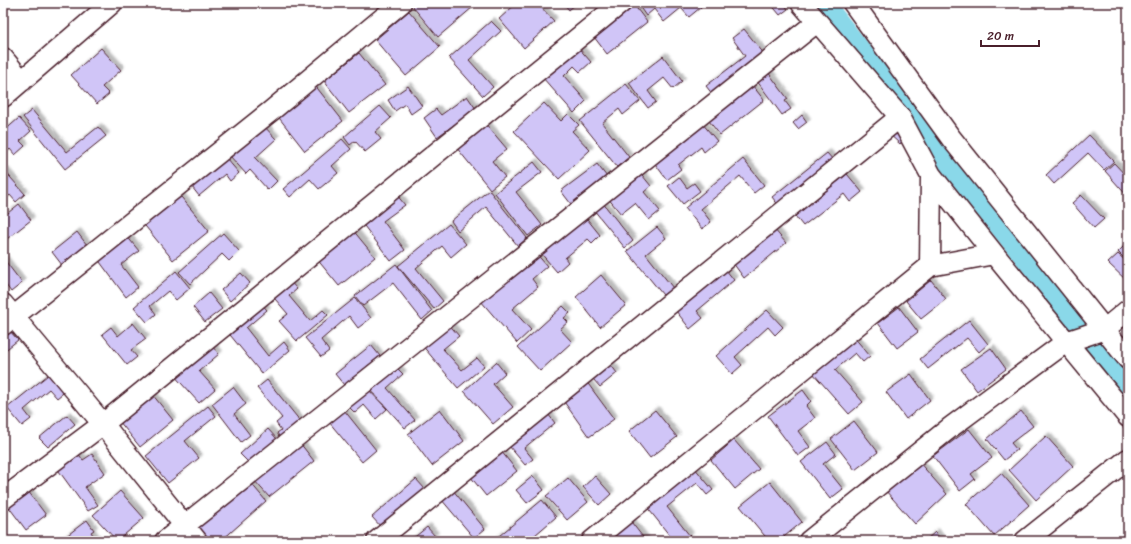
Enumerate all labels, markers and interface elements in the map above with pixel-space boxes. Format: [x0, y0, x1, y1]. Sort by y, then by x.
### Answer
scale bar [981, 22, 1039, 48]
text: 20 m [987, 25, 1014, 47]

